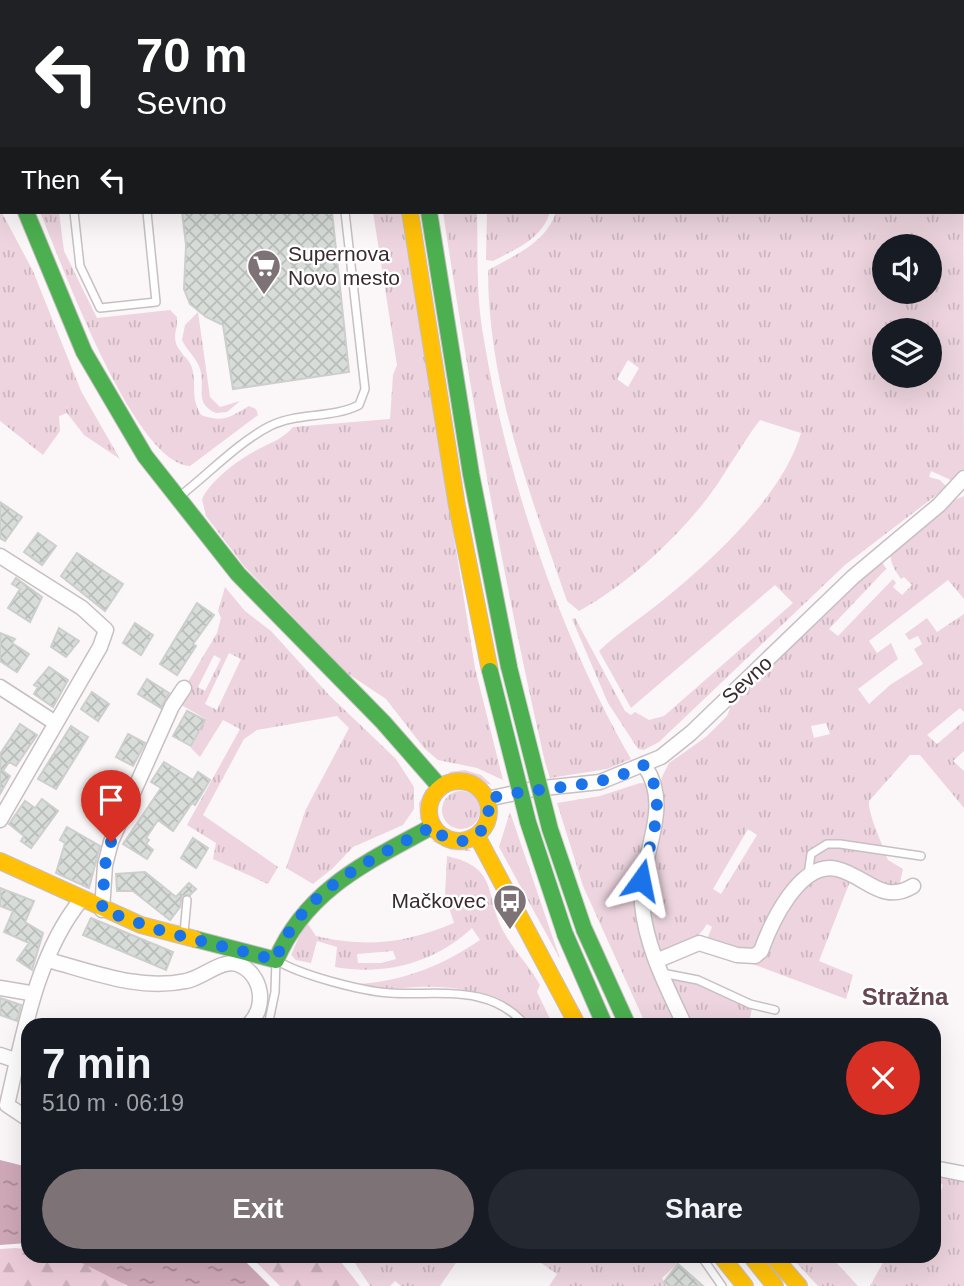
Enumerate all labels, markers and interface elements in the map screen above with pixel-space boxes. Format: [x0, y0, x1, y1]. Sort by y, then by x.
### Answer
icon: left [21, 28, 112, 119]
text: 70 m [136, 28, 248, 82]
text: Sevno [136, 85, 227, 121]
icon: left [94, 161, 132, 199]
text: Then [21, 165, 80, 195]
map controls [872, 234, 942, 388]
button: sound [872, 234, 942, 304]
place label: Supernova Novo mesto [288, 242, 400, 289]
supermarket icon: Supernova Novo mesto [245, 247, 283, 296]
button: layers [872, 318, 942, 388]
street label: Sevno [717, 651, 776, 708]
pin [81, 770, 141, 842]
icon: arrive [92, 781, 130, 819]
position arrow [604, 843, 678, 917]
bus stop icon: Mačkovec [491, 882, 529, 931]
place label: Mačkovec [391, 889, 486, 912]
district label: Stražna [862, 983, 949, 1010]
text: 7 min [42, 1040, 152, 1087]
button: close [846, 1041, 920, 1115]
text: 510 m · 06:19 [42, 1090, 184, 1116]
button: Exit [42, 1169, 474, 1249]
button: Share [488, 1169, 920, 1249]

